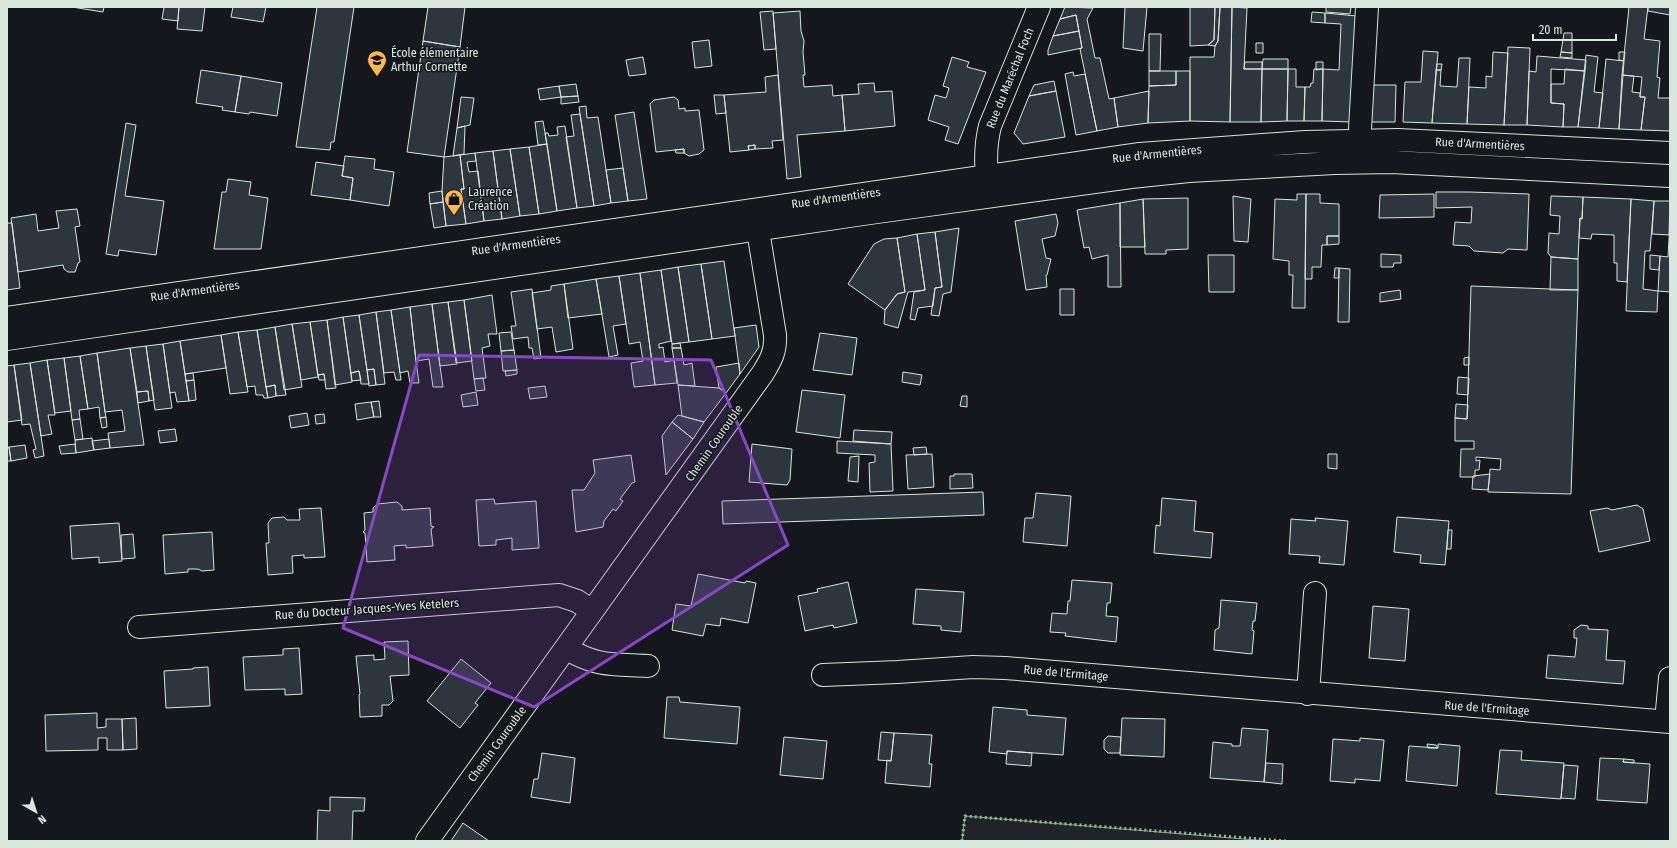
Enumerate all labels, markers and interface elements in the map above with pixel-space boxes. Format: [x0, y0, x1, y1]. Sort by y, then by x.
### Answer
scale bar [1533, 16, 1616, 42]
text: 20 m [1539, 23, 1563, 37]
street label: Rue du Maréchal Foch [983, 26, 1037, 130]
place label: École élémentaire Arthur Cornette [391, 45, 479, 74]
school or university icon: École élémentaire Arthur Cornette [366, 49, 388, 77]
street label: Rue d'Armentières [1435, 135, 1525, 153]
street label: Rue d'Armentières [1112, 142, 1202, 166]
place label: Laurence Création [468, 185, 512, 213]
street label: Rue d'Armentières [791, 185, 881, 211]
shop icon: Laurence Création [443, 188, 465, 216]
street label: Rue d'Armentières [471, 232, 561, 258]
street label: Rue d'Armentières [150, 278, 240, 304]
street label: Chemin Courouble [682, 402, 746, 484]
street label: Rue du Docteur Jacques-Yves Ketelers [274, 596, 460, 622]
street label: Rue de l'Ermitage [1023, 662, 1109, 684]
street label: Rue de l'Ermitage [1444, 698, 1530, 718]
street label: Chemin Courouble [465, 703, 529, 784]
north arrow [16, 792, 56, 832]
text: N [35, 812, 49, 827]

